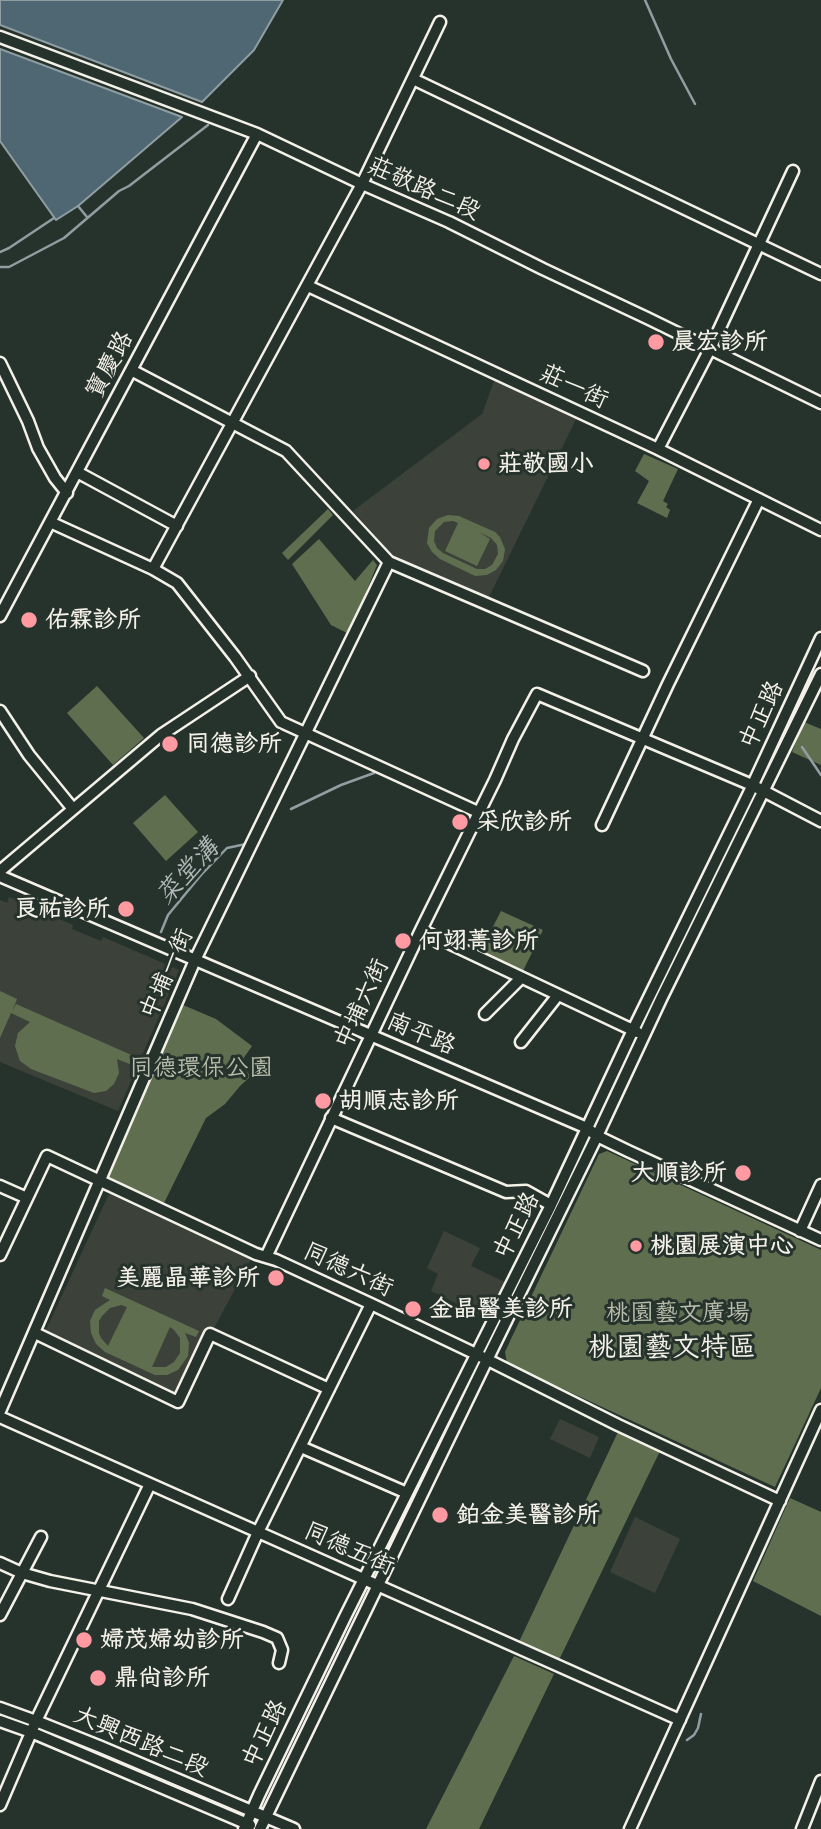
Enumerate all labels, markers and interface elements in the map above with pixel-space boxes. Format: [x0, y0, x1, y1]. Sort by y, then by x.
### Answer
street label: 莊敬路二段 [363, 151, 485, 227]
street label: 寶慶路 [80, 326, 140, 404]
place label: 晨宏診所 [672, 328, 768, 356]
marker: 晨宏診所 [646, 332, 666, 352]
street label: 莊一街 [535, 359, 613, 415]
place label: 莊敬國小 [498, 450, 594, 478]
marker: 莊敬國小 [476, 456, 492, 472]
place label: 佑霖診所 [45, 606, 141, 634]
marker: 佑霖診所 [19, 610, 39, 630]
street label: 中正路 [734, 676, 790, 754]
place label: 同德診所 [186, 730, 282, 758]
marker: 同德診所 [160, 734, 180, 754]
place label: 采欣診所 [476, 808, 572, 836]
marker: 采欣診所 [450, 812, 470, 832]
water label: 菜堂溝 [150, 833, 226, 911]
place label: 良祐診所 [14, 895, 110, 923]
marker: 良祐診所 [116, 899, 136, 919]
street label: 中埔一街 [134, 924, 200, 1024]
place label: 何翊菁診所 [419, 927, 539, 955]
marker: 何翊菁診所 [393, 931, 413, 951]
street label: 中埔六街 [329, 954, 395, 1054]
street label: 南平路 [382, 1007, 460, 1061]
park label: 同德環保公園 [129, 1054, 273, 1082]
place label: 胡順志診所 [339, 1087, 459, 1115]
marker: 胡順志診所 [313, 1091, 333, 1111]
place label: 大順診所 [631, 1159, 727, 1187]
marker: 大順診所 [733, 1163, 753, 1183]
street label: 中正路 [488, 1187, 546, 1265]
place label: 桃園展演中心 [650, 1232, 794, 1260]
street label: 同德六街 [298, 1237, 398, 1303]
marker: 桃園展演中心 [628, 1238, 644, 1254]
place label: 美麗晶華診所 [116, 1264, 260, 1292]
marker: 美麗晶華診所 [266, 1268, 286, 1288]
place label: 金晶醫美診所 [429, 1295, 573, 1323]
marker: 金晶醫美診所 [403, 1299, 423, 1319]
park label: 桃園藝文廣場 [606, 1299, 750, 1327]
district label: 桃園藝文特區 [588, 1331, 756, 1365]
place label: 鉑金美醫診所 [456, 1501, 600, 1529]
marker: 鉑金美醫診所 [430, 1505, 450, 1525]
street label: 同德五街 [299, 1516, 399, 1582]
place label: 婦茂婦幼診所 [100, 1626, 244, 1654]
marker: 婦茂婦幼診所 [74, 1630, 94, 1650]
place label: 鼎尚診所 [114, 1664, 210, 1692]
marker: 鼎尚診所 [88, 1668, 108, 1688]
street label: 中正路 [236, 1695, 294, 1773]
street label: 大興西路二段 [69, 1701, 213, 1783]

